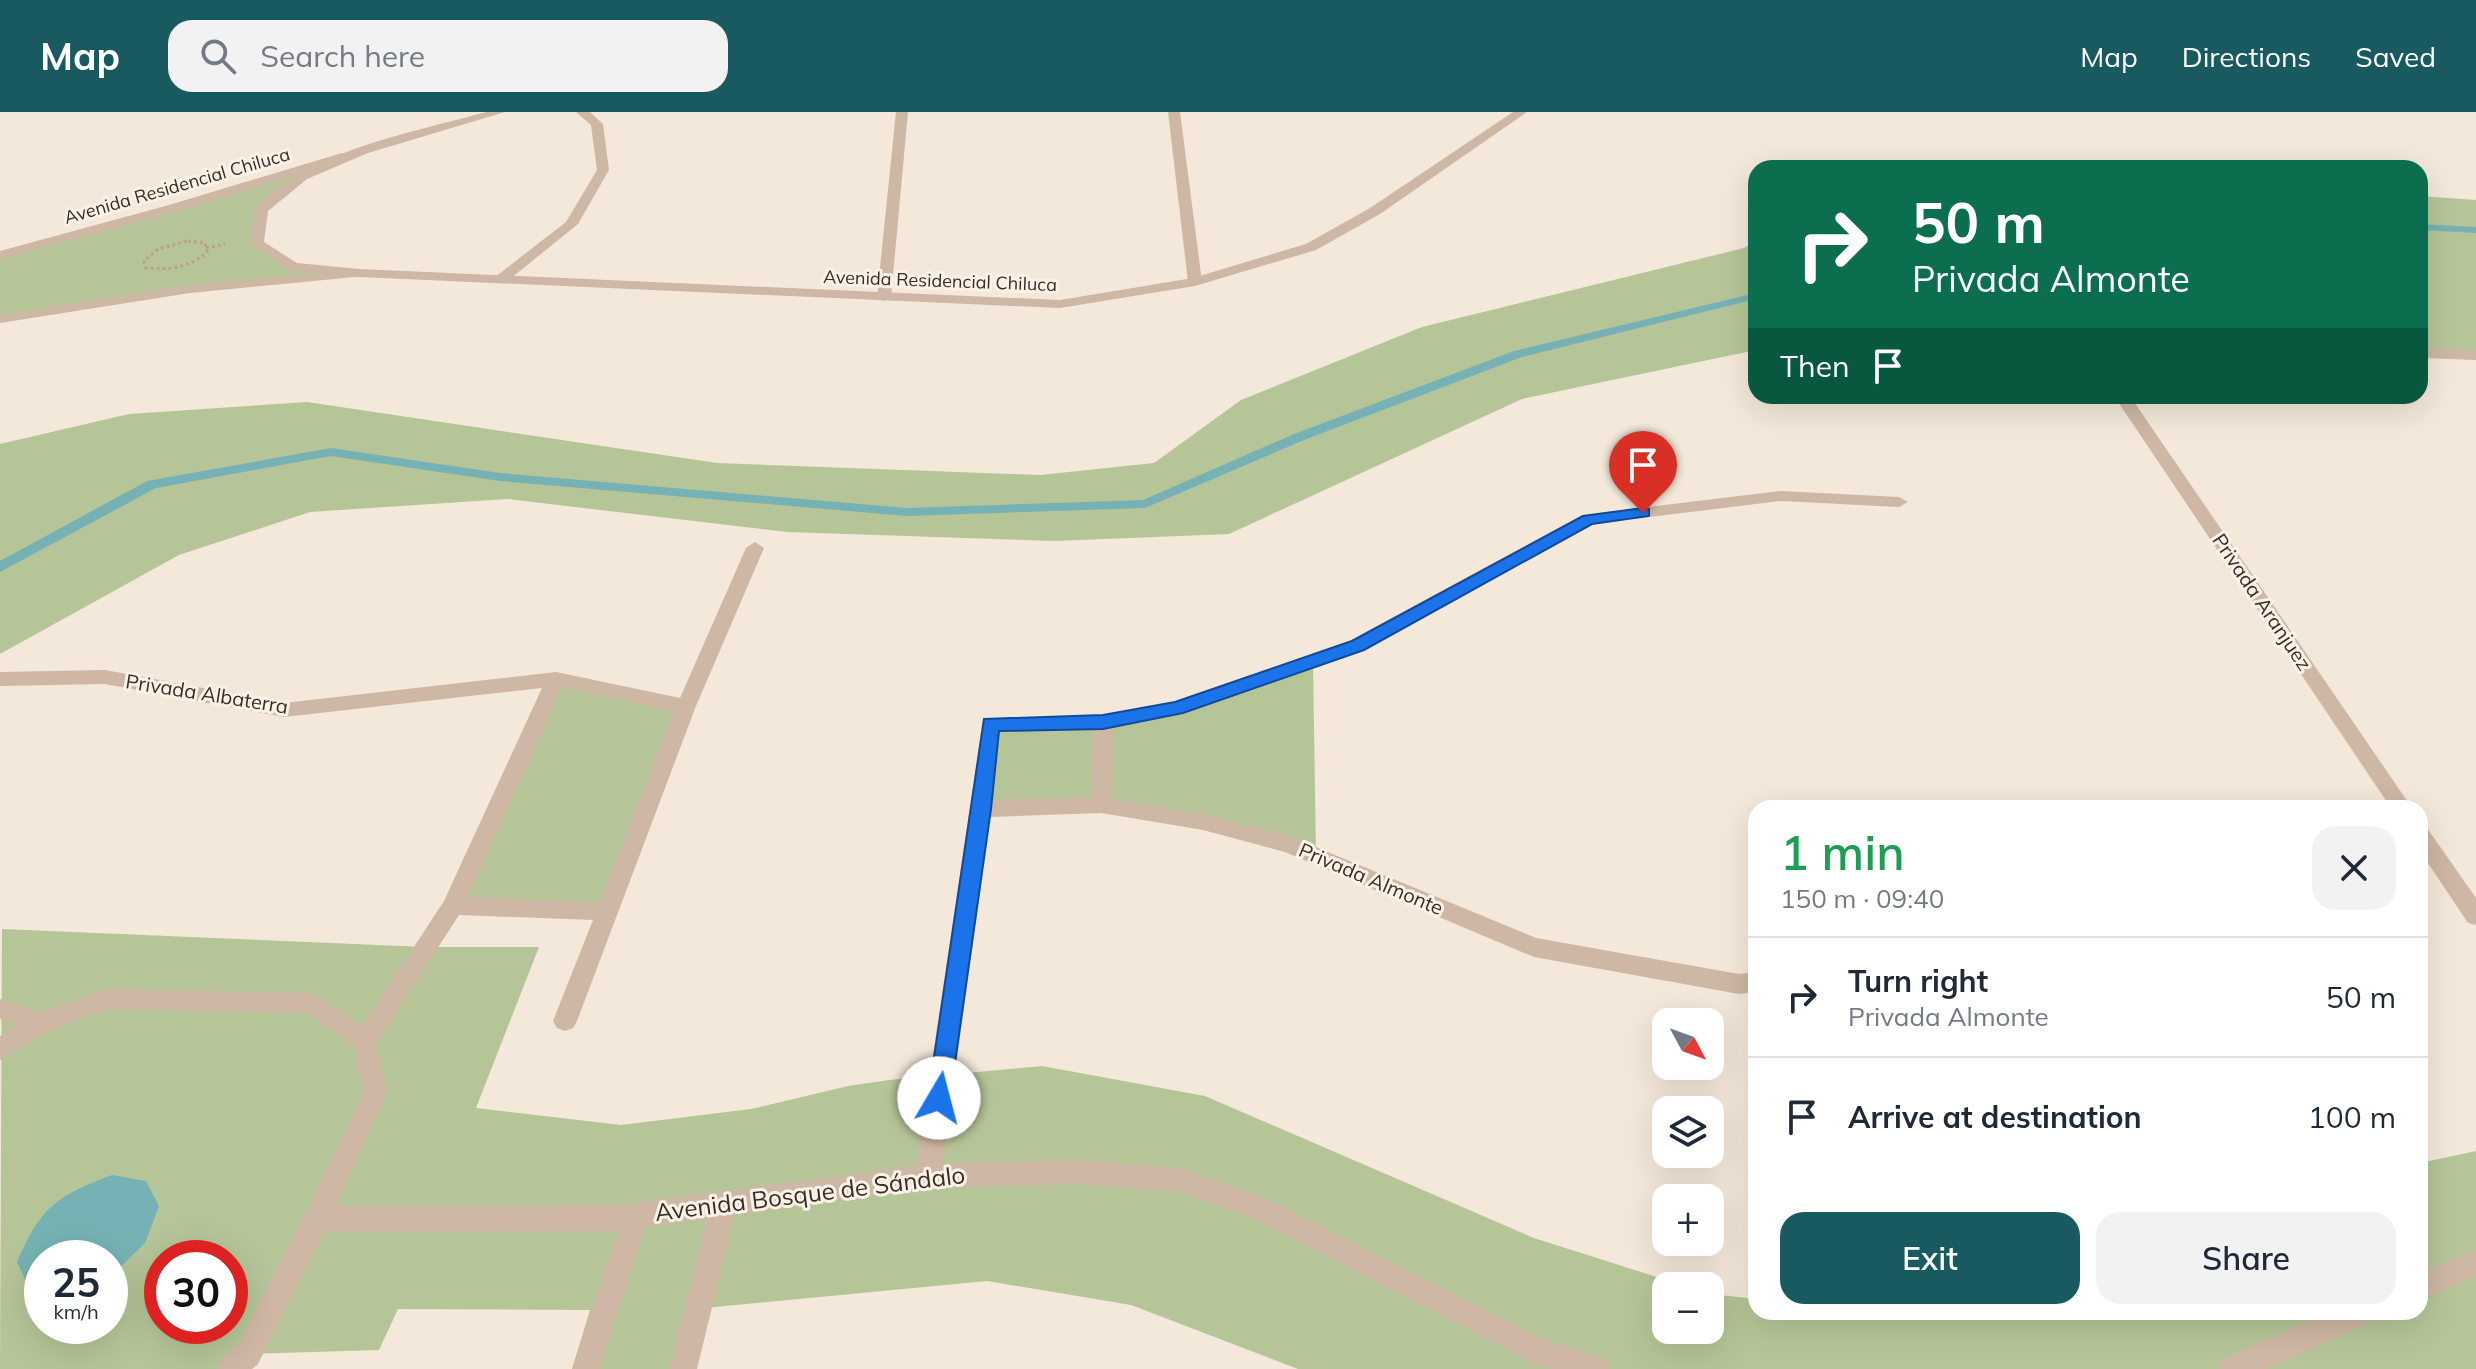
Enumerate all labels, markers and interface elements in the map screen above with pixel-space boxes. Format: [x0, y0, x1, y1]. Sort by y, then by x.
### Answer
search box [168, 20, 728, 92]
text: Map [40, 32, 120, 80]
icon: search [196, 34, 240, 78]
text: Search here [260, 37, 425, 75]
text: Map [2080, 39, 2138, 74]
text: Directions [2182, 39, 2311, 74]
text: Saved [2355, 39, 2436, 74]
street label: Avenida Residencial Chiluca [61, 142, 292, 229]
text: 50 m [1912, 187, 2045, 257]
icon: right [1780, 192, 1884, 296]
text: Privada Almonte [1912, 256, 2190, 301]
street label: Avenida Residencial Chiluca [823, 265, 1057, 296]
icon: arrive [1866, 344, 1910, 388]
text: Then [1780, 347, 1850, 385]
pin [1609, 431, 1677, 513]
icon: arrive [1621, 443, 1665, 487]
street label: Privada Aranjuez [2207, 529, 2317, 675]
street label: Privada Albaterra [124, 668, 290, 719]
text: 1 min [1780, 822, 1905, 882]
button: close [2312, 826, 2396, 910]
street label: Privada Almonte [1295, 837, 1447, 920]
text: 150 m · 09:40 [1780, 882, 1944, 915]
text: Turn right [1848, 962, 1988, 1000]
icon: right [1780, 975, 1824, 1019]
text: 50 m [2326, 978, 2396, 1016]
text: Privada Almonte [1848, 1000, 2049, 1033]
north arrow [1652, 1008, 1724, 1080]
map controls [1652, 1008, 1724, 1344]
position arrow [897, 1056, 981, 1140]
icon: arrive [1780, 1095, 1824, 1139]
button: layers [1652, 1096, 1724, 1168]
text: Arrive at destination [1848, 1098, 2142, 1136]
text: 100 m [2308, 1098, 2396, 1136]
street label: Avenida Bosque de Sándalo [653, 1159, 967, 1227]
button: + [1652, 1184, 1724, 1256]
button: Exit [1780, 1212, 2080, 1304]
button: Share [2096, 1212, 2396, 1304]
speed limit sign: 30 [144, 1240, 248, 1344]
text: 25 [52, 1257, 100, 1307]
button: − [1652, 1272, 1724, 1344]
text: km/h [53, 1299, 99, 1324]

